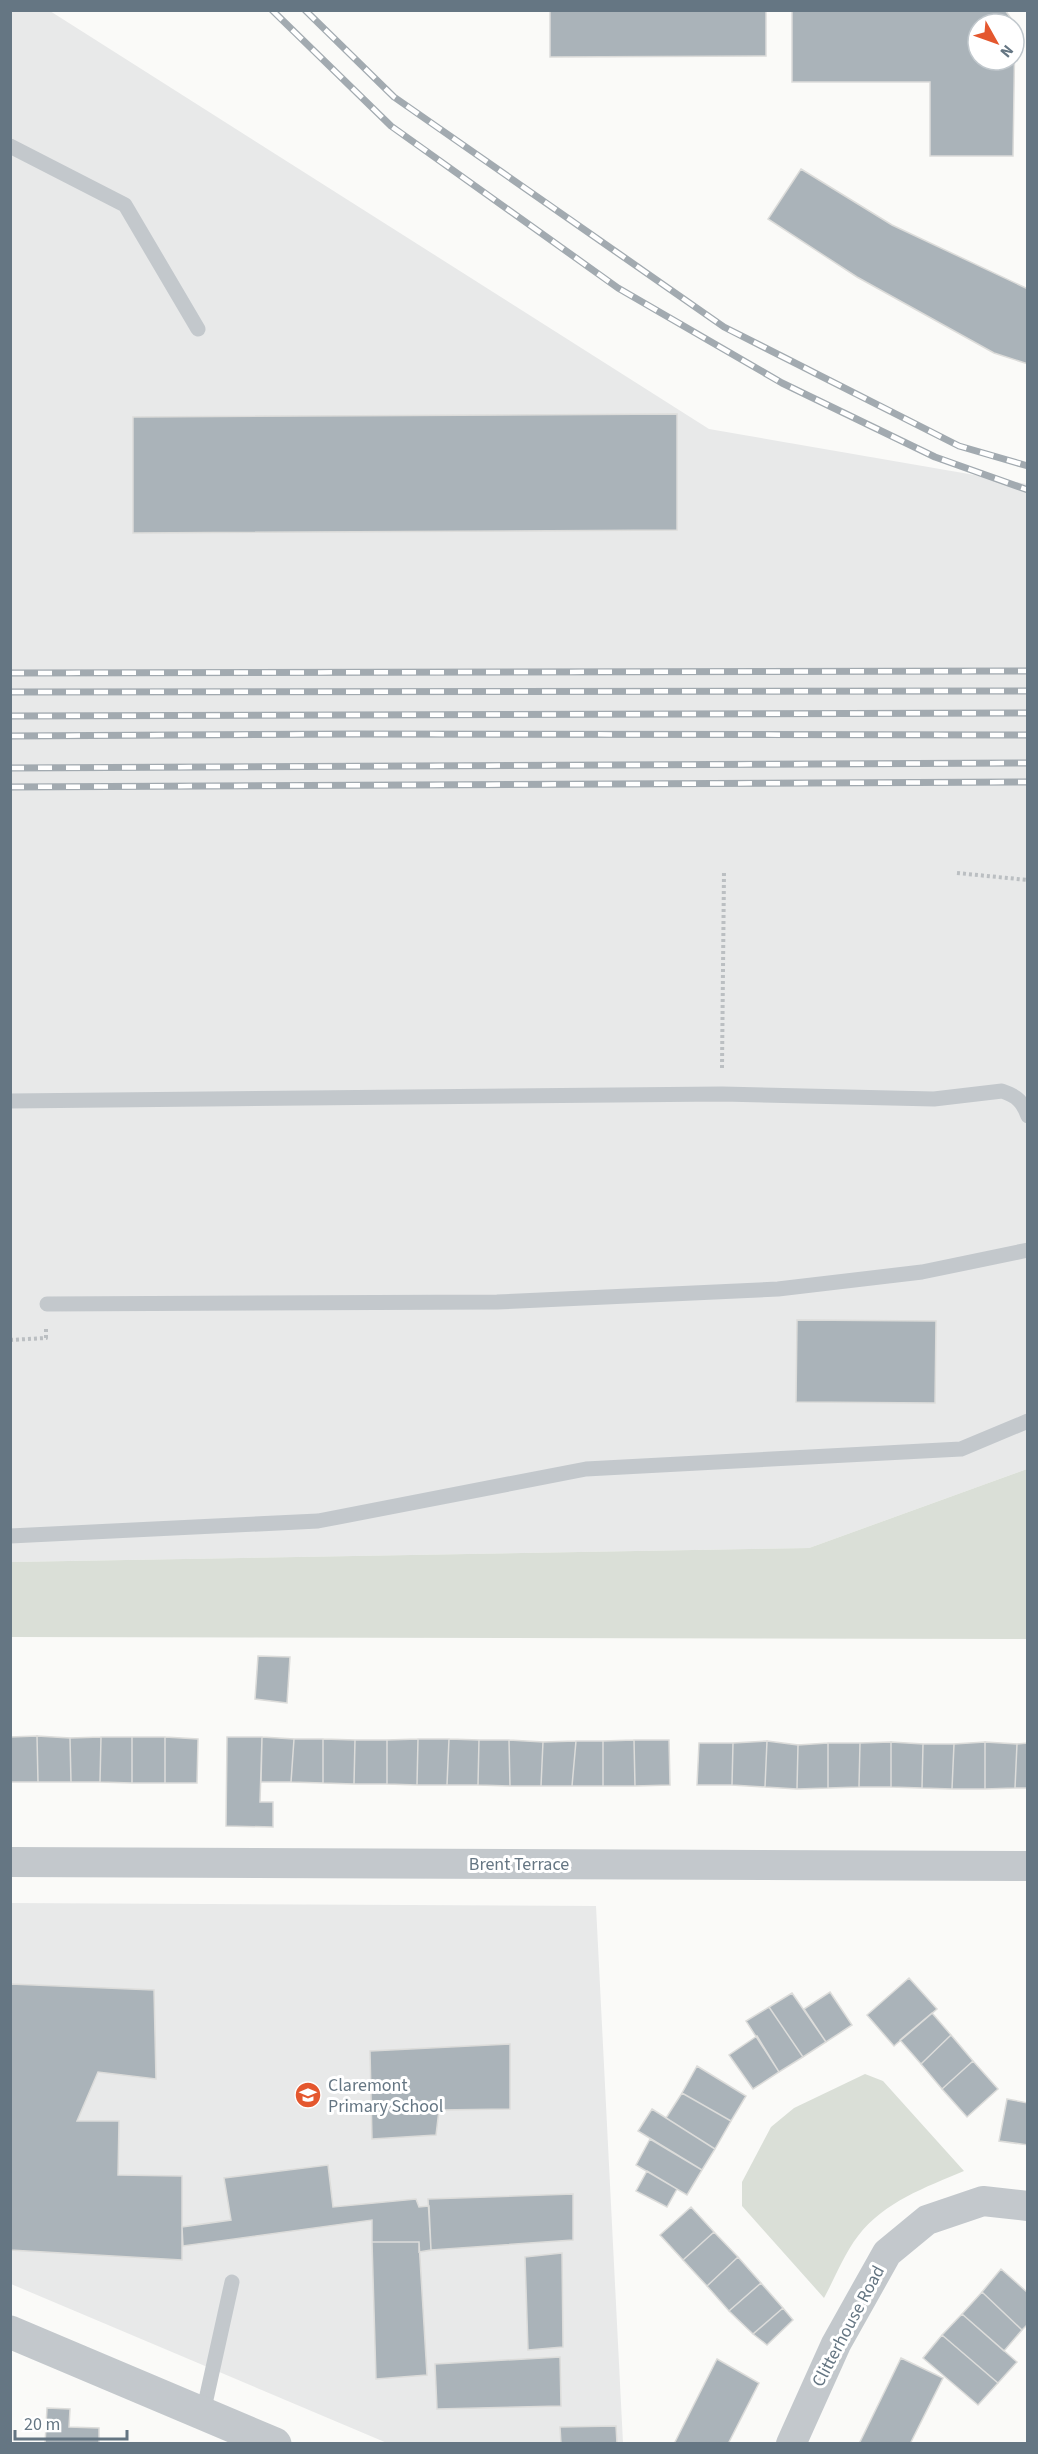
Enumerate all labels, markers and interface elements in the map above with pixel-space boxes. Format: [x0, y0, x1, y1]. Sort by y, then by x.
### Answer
north arrow [966, 12, 1026, 72]
text: N [995, 40, 1019, 62]
street label: Brent Terrace [469, 1852, 569, 1877]
place label: Claremont Primary School [328, 2073, 443, 2119]
school or university icon: Claremont Primary School [293, 2080, 323, 2110]
street label: Clitterhouse Road [806, 2261, 891, 2391]
scale bar [15, 2403, 128, 2441]
text: 20 m [24, 2412, 60, 2437]

